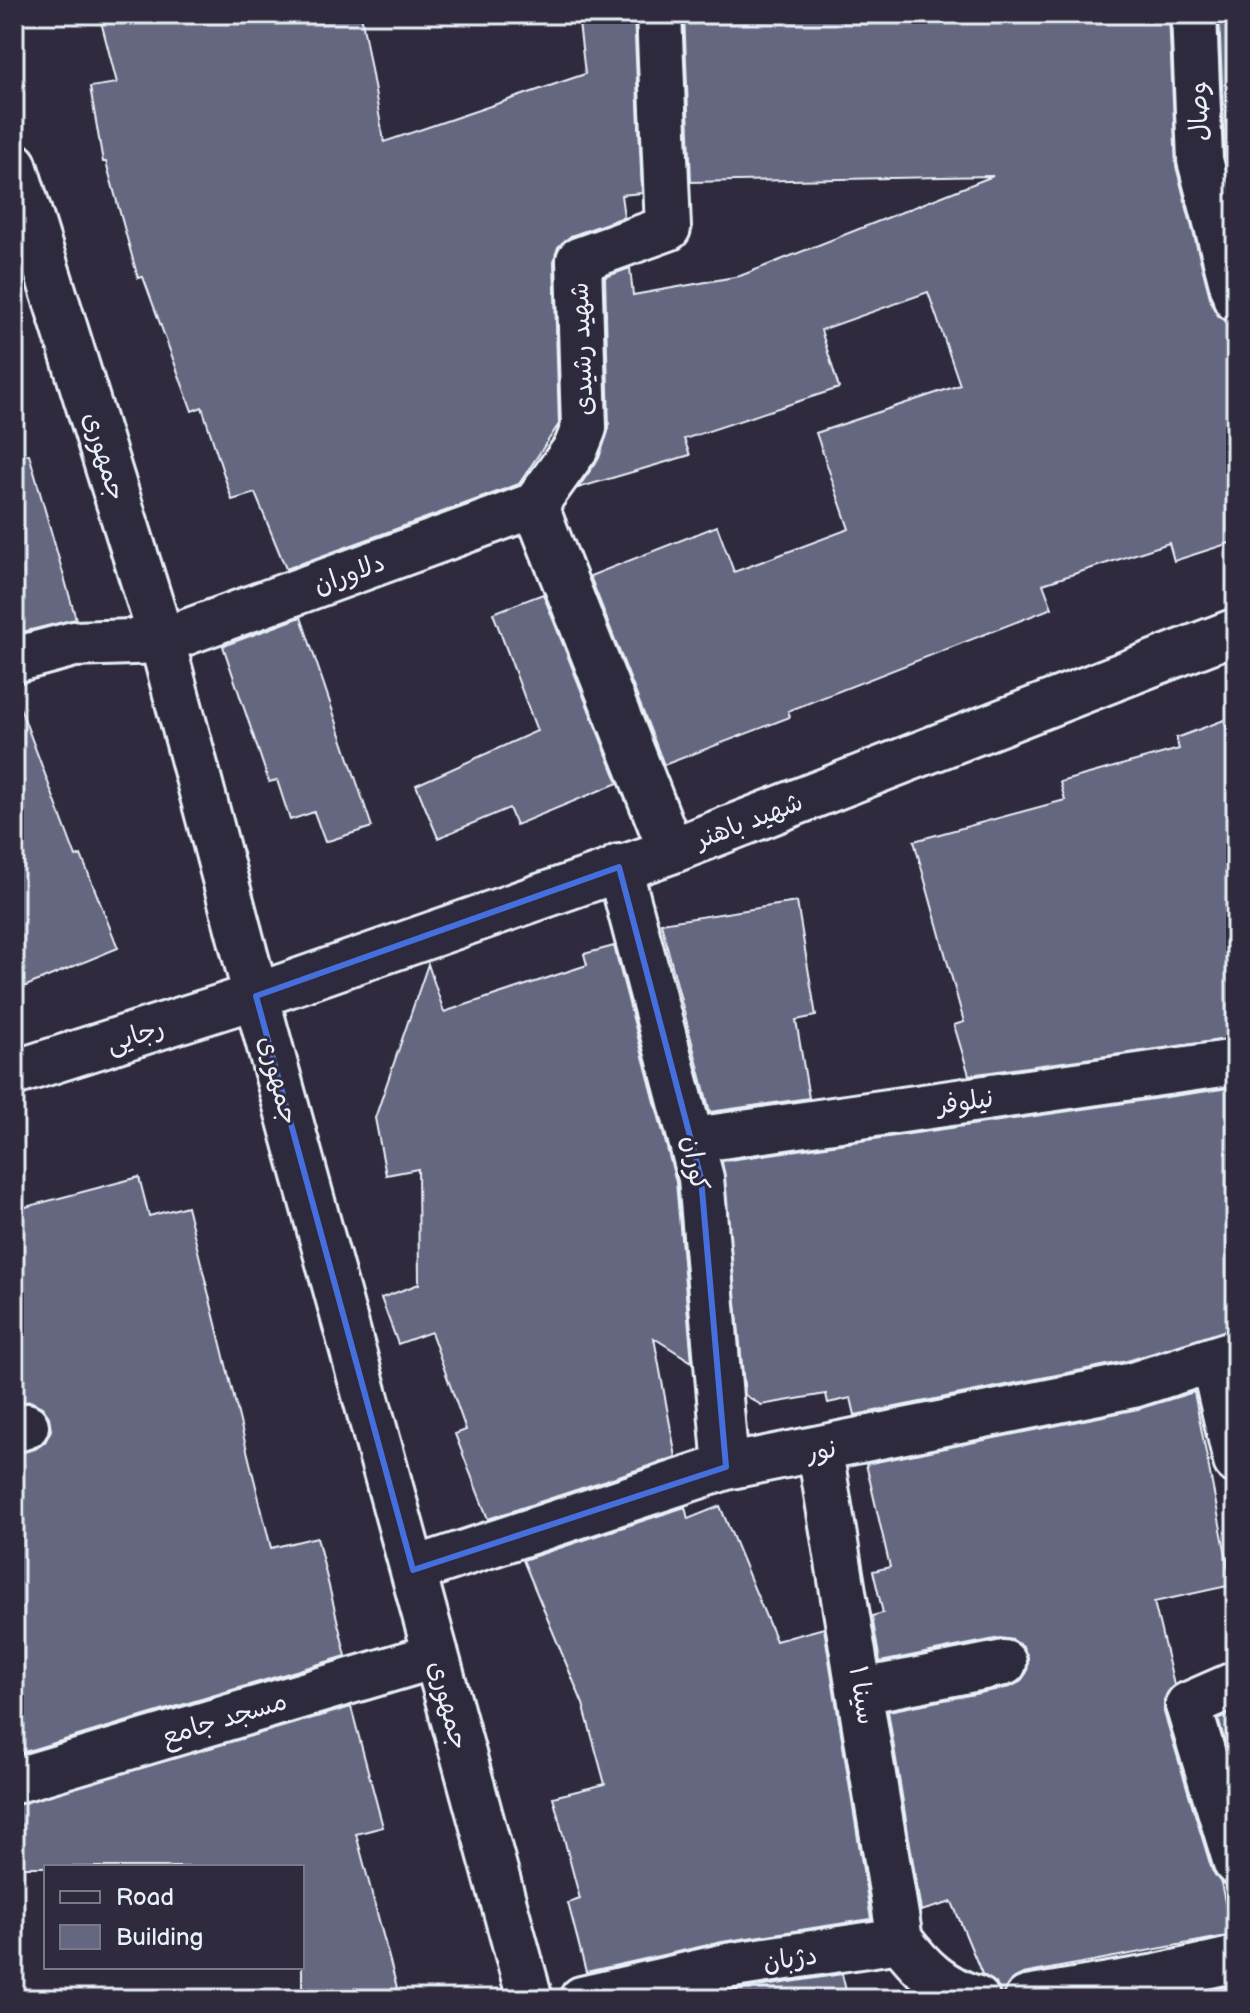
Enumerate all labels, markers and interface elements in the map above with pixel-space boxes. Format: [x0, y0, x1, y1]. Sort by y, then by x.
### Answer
street label: وصال [1183, 80, 1216, 142]
street label: شهید رشیدی [565, 281, 600, 416]
street label: جمهوری [75, 409, 132, 504]
street label: دلاوران [310, 547, 389, 602]
street label: شهید باهنر [690, 787, 807, 857]
street label: رجایی [103, 1013, 168, 1060]
street label: جمهوری [251, 1033, 304, 1128]
street label: نیلوفر [933, 1083, 995, 1122]
street label: کوران [674, 1133, 715, 1193]
street label: نور [803, 1433, 839, 1470]
street label: جمهوری [421, 1658, 474, 1753]
street label: سینا ۱ [842, 1664, 881, 1727]
street label: مسجد جامع [158, 1686, 291, 1755]
legend [44, 1865, 304, 1969]
text: Road [116, 1883, 174, 1912]
text: Building [116, 1923, 203, 1952]
street label: دژبان [761, 1940, 819, 1979]

